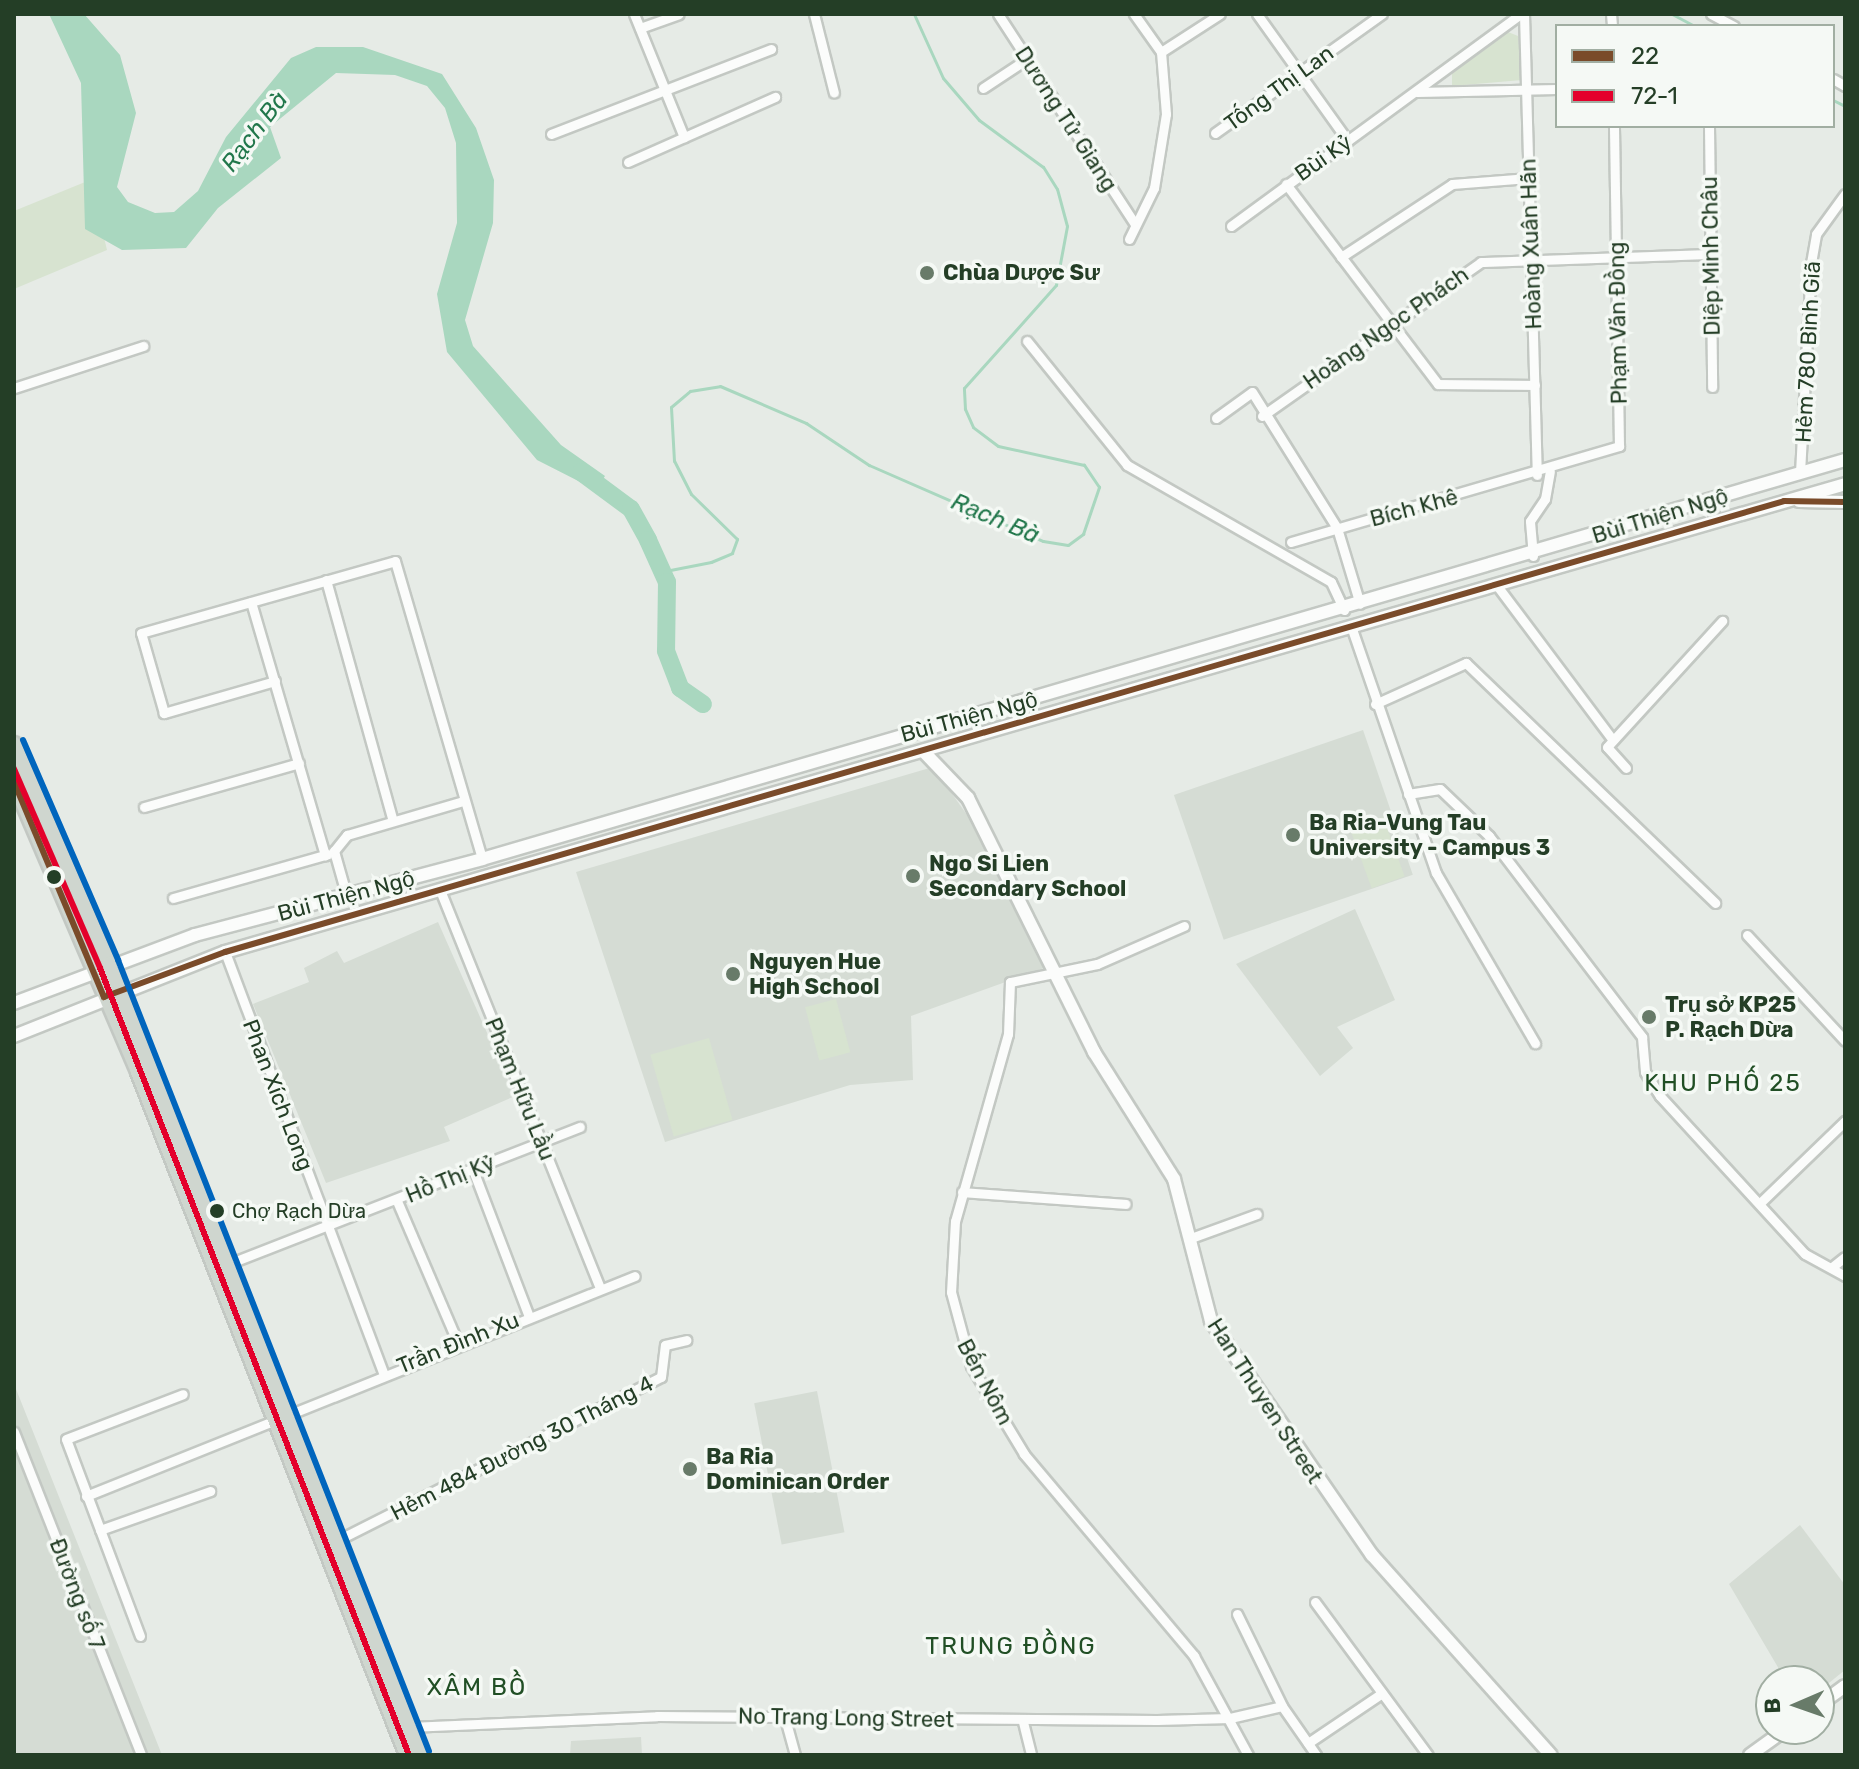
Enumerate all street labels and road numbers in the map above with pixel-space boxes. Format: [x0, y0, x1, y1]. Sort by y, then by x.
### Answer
street label: Tống Thị Lan [1219, 39, 1339, 137]
street label: Dương Tử Giang [1009, 41, 1123, 197]
street label: Bùi Kỷ [1290, 129, 1356, 187]
street label: Hoàng Xuân Hãn [1515, 158, 1547, 330]
street label: Diệp Minh Châu [1696, 176, 1726, 336]
street label: Phạm Văn Đồng [1603, 241, 1633, 405]
street label: Hẻm 780 Bình Giã [1790, 260, 1826, 444]
street label: Hoàng Ngọc Phách [1298, 261, 1474, 395]
street label: Bùi Thiện Ngộ [1589, 483, 1731, 549]
street label: Bích Khê [1367, 484, 1461, 532]
street label: Bùi Thiện Ngộ [897, 686, 1041, 748]
street label: Bùi Thiện Ngộ [274, 865, 418, 927]
street label: Phạm Hữu Lầu [479, 1014, 561, 1164]
street label: Phan Xích Long [237, 1016, 319, 1174]
street label: Hồ Thị Kỷ [402, 1149, 498, 1209]
street label: Trần Đình Xu [393, 1307, 523, 1379]
street label: Han Thuyen Street [1202, 1313, 1328, 1489]
street label: Bến Nôm [951, 1335, 1019, 1429]
street label: Hẻm 484 Đường 30 Tháng 4 [386, 1370, 658, 1526]
street label: Đường số 7 [44, 1535, 110, 1653]
street label: No Trang Long Street [737, 1703, 955, 1733]

